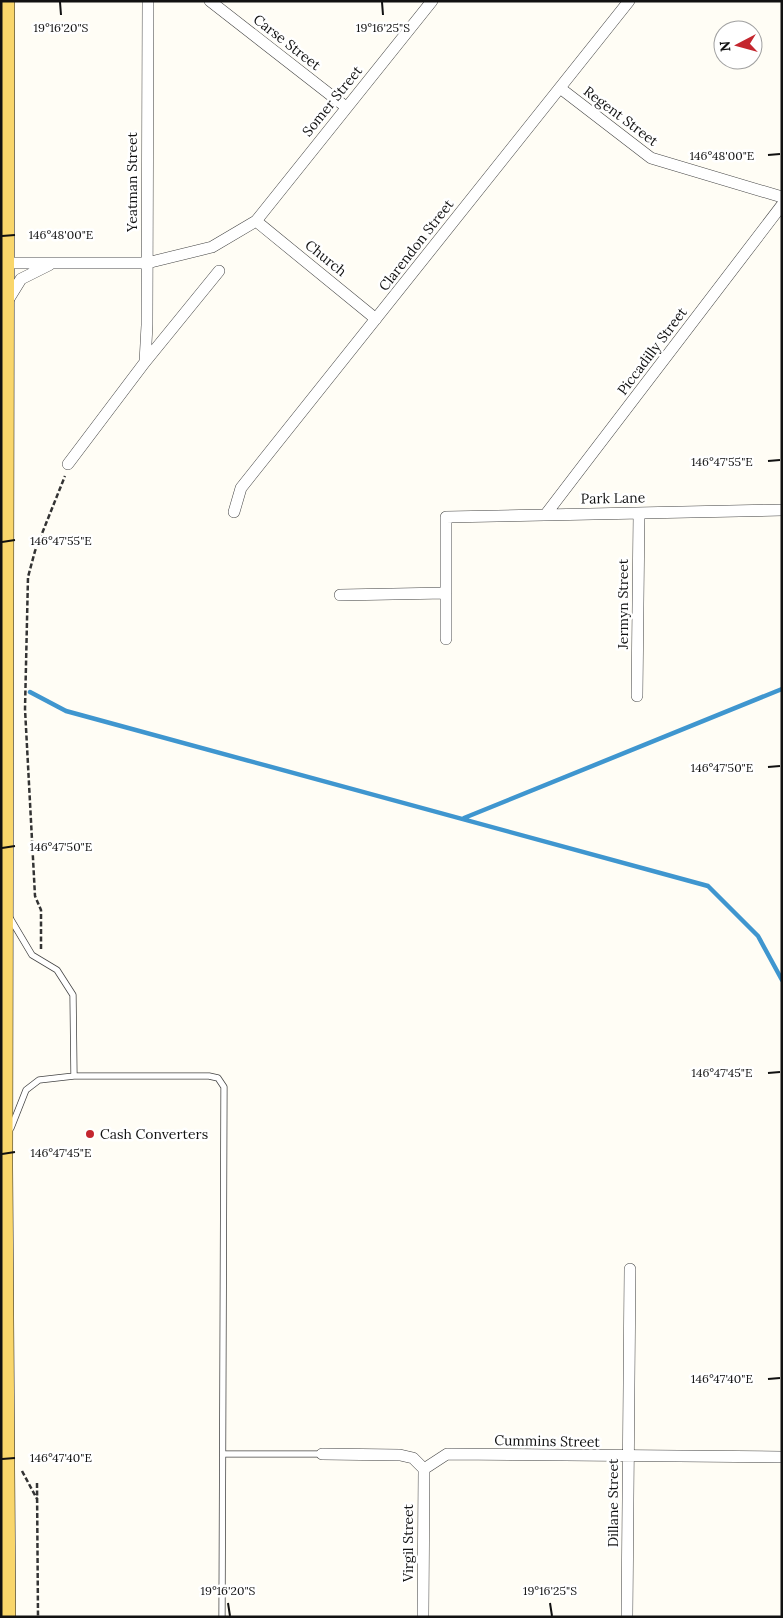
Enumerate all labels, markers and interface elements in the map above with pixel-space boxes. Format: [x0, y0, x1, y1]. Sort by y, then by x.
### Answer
street label: Carse Street [250, 10, 325, 74]
text: 19°16'20"S [34, 20, 89, 35]
text: 19°16'25"S [356, 20, 410, 35]
north arrow [713, 20, 763, 70]
text: N [716, 40, 735, 53]
street label: Somer Street [298, 62, 366, 140]
street label: Regent Street [580, 82, 662, 150]
street label: Yeatman Street [123, 131, 141, 233]
text: 146°48'00"E [690, 148, 754, 163]
street label: Clarendon Street [375, 195, 458, 294]
text: 146°48'00"E [29, 227, 93, 242]
street label: Church [302, 236, 350, 280]
street label: Piccadilly Street [613, 303, 691, 398]
text: 146°47'55"E [691, 454, 753, 469]
street label: Park Lane [581, 488, 646, 508]
text: 146°47'55"E [30, 533, 92, 548]
street label: Jermyn Street [614, 558, 632, 650]
text: 146°47'50"E [691, 760, 753, 775]
text: 146°47'50"E [30, 839, 92, 854]
text: 146°47'45"E [692, 1065, 752, 1080]
place label: Cash Converters [100, 1125, 208, 1143]
marker: Cash Converters [84, 1128, 96, 1140]
text: 146°47'45"E [31, 1145, 91, 1160]
text: 146°47'40"E [691, 1371, 753, 1386]
street label: Cummins Street [494, 1431, 600, 1451]
text: 146°47'40"E [30, 1450, 92, 1465]
street label: Dillane Street [604, 1458, 622, 1547]
street label: Virgil Street [399, 1503, 417, 1583]
text: 19°16'20"S [201, 1583, 256, 1598]
text: 19°16'25"S [523, 1583, 577, 1598]

